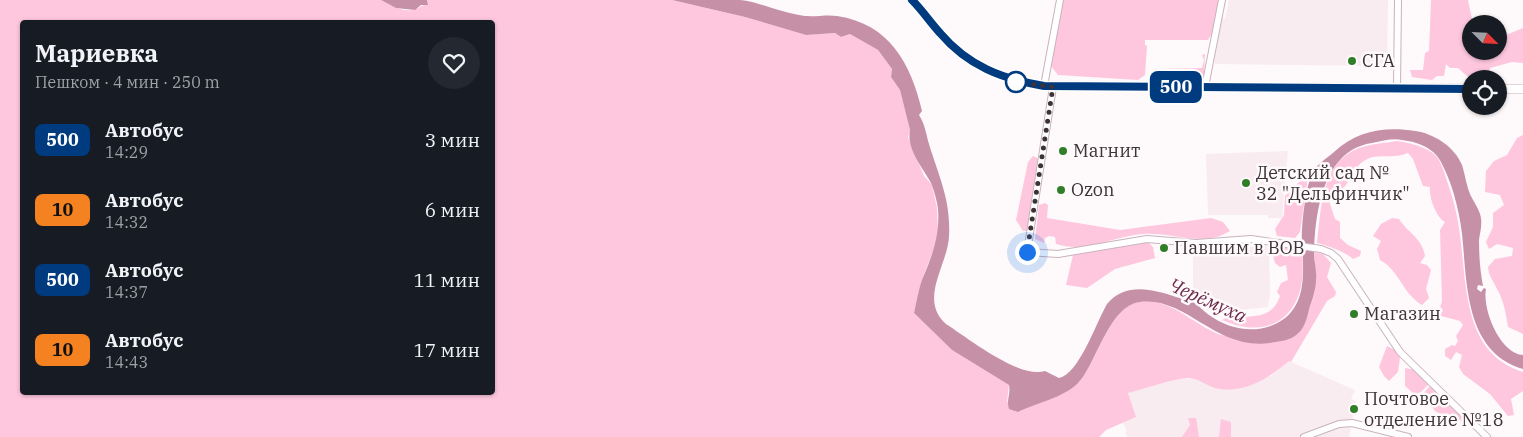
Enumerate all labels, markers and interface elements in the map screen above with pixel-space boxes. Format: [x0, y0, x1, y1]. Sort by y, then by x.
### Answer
north arrow [1462, 15, 1508, 60]
map controls [1462, 15, 1507, 115]
text: Мариевка [35, 37, 158, 69]
button: heart [428, 37, 480, 89]
place label: СГА [1362, 49, 1396, 72]
marker: СГА [1346, 55, 1358, 67]
button: locate [1462, 70, 1507, 115]
unlabelled marker [1005, 71, 1027, 93]
line badge: 500 [1147, 71, 1205, 103]
text: Пешком · 4 мин · 250 m [35, 72, 220, 92]
text: 500 [1160, 75, 1192, 98]
text: Автобус [105, 118, 183, 142]
text: 500 [46, 128, 79, 151]
text: 3 мин [425, 128, 480, 152]
place label: Магнит [1073, 139, 1140, 162]
text: 14:29 [105, 142, 148, 162]
marker: Магнит [1057, 145, 1069, 157]
place label: Детский сад № 32 "Дельфинчик" [1256, 161, 1410, 205]
marker: Детский сад № 32 "Дельфинчик" [1240, 177, 1252, 189]
place label: Ozon [1071, 178, 1115, 201]
marker: Ozon [1055, 184, 1067, 196]
text: Автобус [105, 188, 183, 212]
text: 10 [52, 198, 73, 221]
text: 6 мин [425, 198, 480, 222]
text: 14:32 [105, 212, 148, 232]
place label: Павшим в ВОВ [1174, 236, 1305, 259]
your location [1015, 240, 1040, 265]
marker: Павшим в ВОВ [1158, 242, 1170, 254]
text: Автобус [105, 258, 183, 282]
text: 500 [46, 268, 79, 291]
text: 11 мин [413, 268, 480, 292]
water label: Черёмуха [1165, 272, 1251, 328]
text: 14:37 [105, 282, 148, 302]
place label: Магазин [1364, 302, 1441, 325]
marker: Магазин [1348, 308, 1360, 320]
text: Автобус [105, 328, 183, 352]
text: 10 [52, 338, 73, 361]
text: 17 мин [413, 338, 480, 362]
text: 14:43 [105, 352, 148, 372]
place label: Почтовое отделение №18 [1364, 387, 1503, 431]
marker: Почтовое отделение №18 [1348, 403, 1360, 415]

